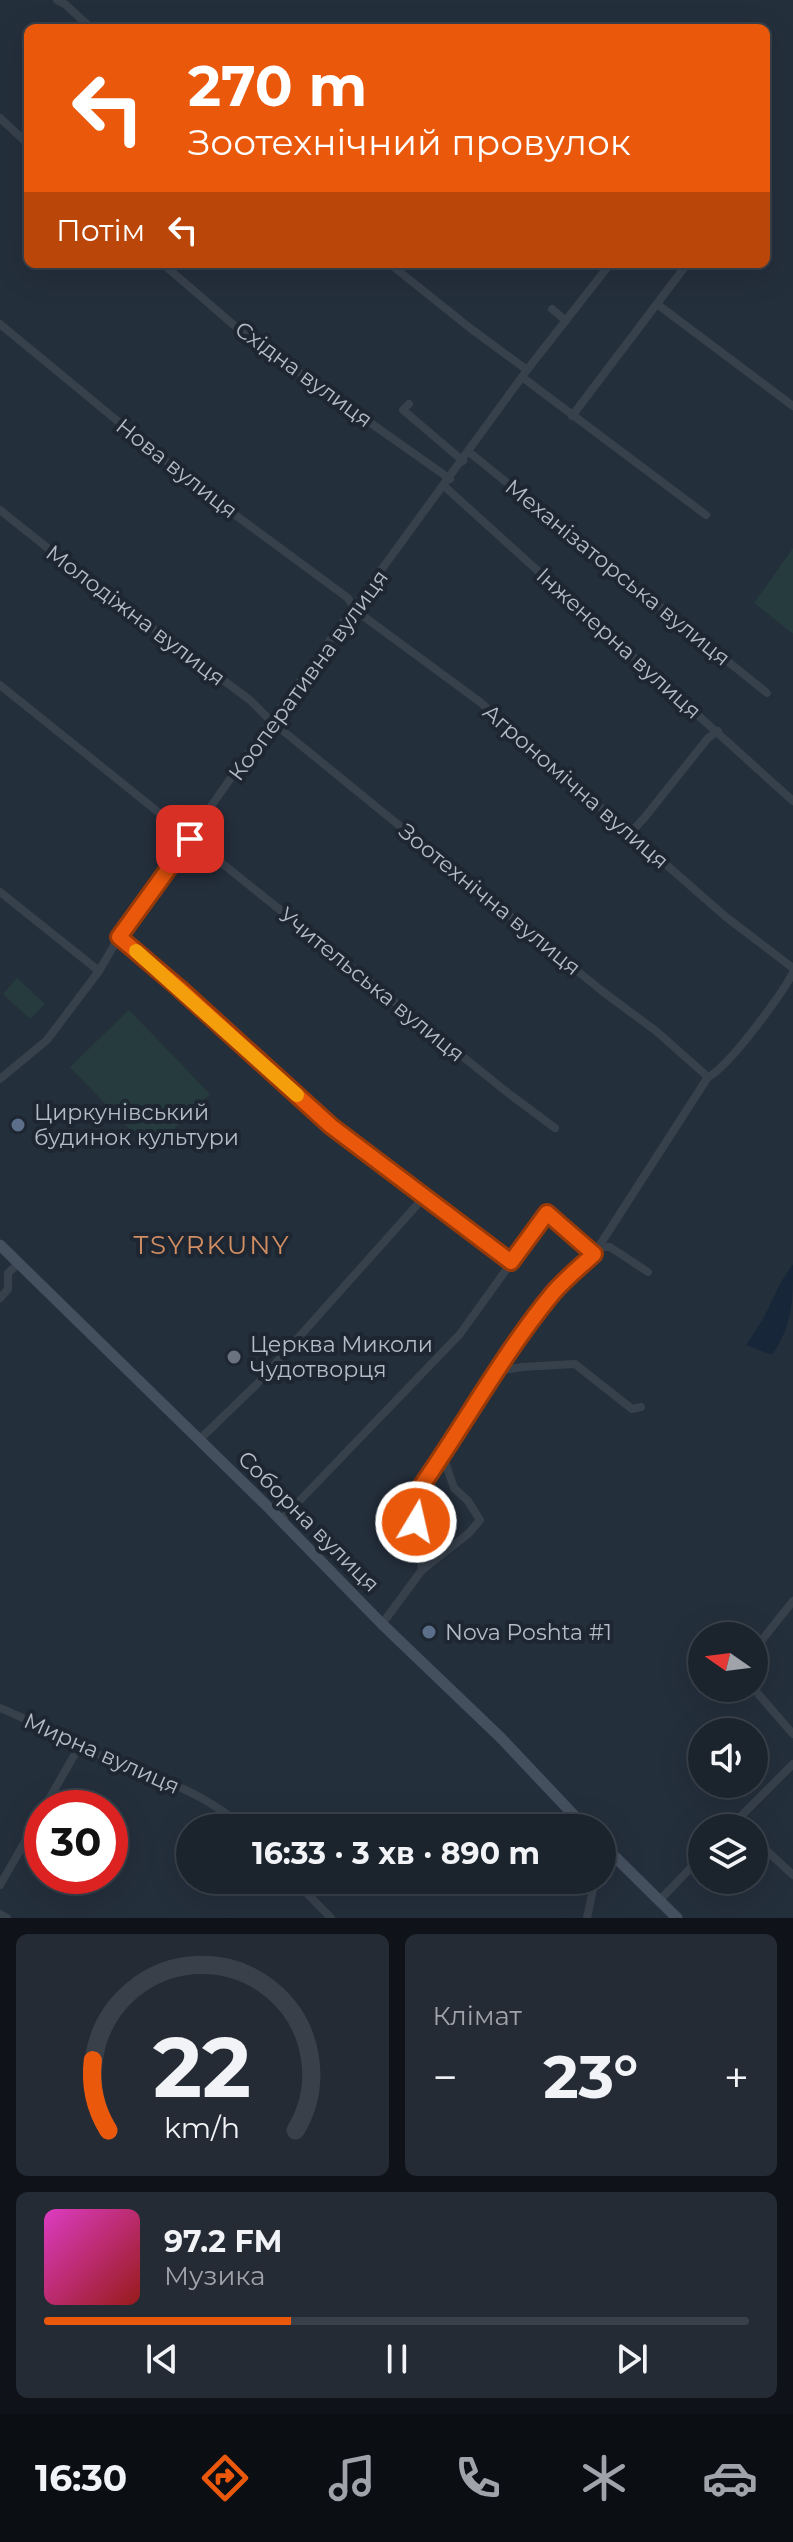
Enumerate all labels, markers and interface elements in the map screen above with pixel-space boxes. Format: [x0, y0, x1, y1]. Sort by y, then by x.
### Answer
text: 270 m [188, 52, 367, 120]
icon: left [56, 56, 160, 160]
text: Зоотехнічний провулок [188, 120, 631, 164]
icon: left [161, 208, 205, 252]
text: Потім [56, 212, 145, 249]
street label: Східна вулиця [230, 315, 378, 433]
street label: Нова вулиця [111, 413, 243, 524]
street label: Механізаторська вулиця [500, 473, 736, 671]
street label: Молодіжна вулиця [41, 539, 231, 692]
street label: Інженерна вулиця [531, 562, 707, 725]
street label: Кооперативна вулиця [223, 565, 394, 786]
street label: Агрономічна вулиця [477, 698, 674, 874]
pin [156, 805, 224, 873]
icon: arrive [168, 817, 212, 861]
street label: Зоотехнічна вулиця [393, 818, 586, 981]
street label: Учительська вулиця [274, 901, 470, 1067]
place label: Циркунівський будинок культури [34, 1099, 239, 1151]
marker: Циркунівський будинок культури [9, 1116, 27, 1134]
district label: TSYRKUNY [133, 1229, 291, 1261]
place label: Церква Миколи Чудотворця [250, 1331, 433, 1383]
marker: Церква Миколи Чудотворця [225, 1348, 243, 1366]
street label: Соборна вулиця [232, 1445, 385, 1598]
position arrow [374, 1480, 458, 1564]
place label: Nova Poshta #1 [445, 1619, 612, 1646]
north arrow [688, 1622, 768, 1702]
map controls [688, 1622, 768, 1894]
marker: Nova Poshta #1 [420, 1623, 438, 1641]
street label: Мирна вулиця [20, 1707, 184, 1800]
button: sound [688, 1718, 768, 1798]
speed limit sign: 30 [24, 1790, 128, 1894]
button: layers [688, 1814, 768, 1894]
text: 16:33 · 3 хв · 890 m [252, 1835, 540, 1872]
text: Клімат [433, 2000, 522, 2032]
text: 22 [153, 2016, 251, 2118]
text: 23° [543, 2040, 638, 2113]
text: − [433, 2050, 458, 2104]
text: + [724, 2050, 749, 2104]
text: km/h [164, 2110, 240, 2145]
text: 97.2 FM [164, 2223, 282, 2260]
text: Музика [164, 2260, 265, 2292]
icon: previous [140, 2337, 184, 2381]
icon: pause [375, 2337, 419, 2381]
icon: next [610, 2337, 654, 2381]
icon: directions [197, 2450, 253, 2506]
icon: music [324, 2450, 380, 2506]
icon: phone [450, 2450, 506, 2506]
icon: climate [576, 2450, 632, 2506]
icon: car [702, 2450, 758, 2506]
text: 16:30 [35, 2456, 127, 2500]

